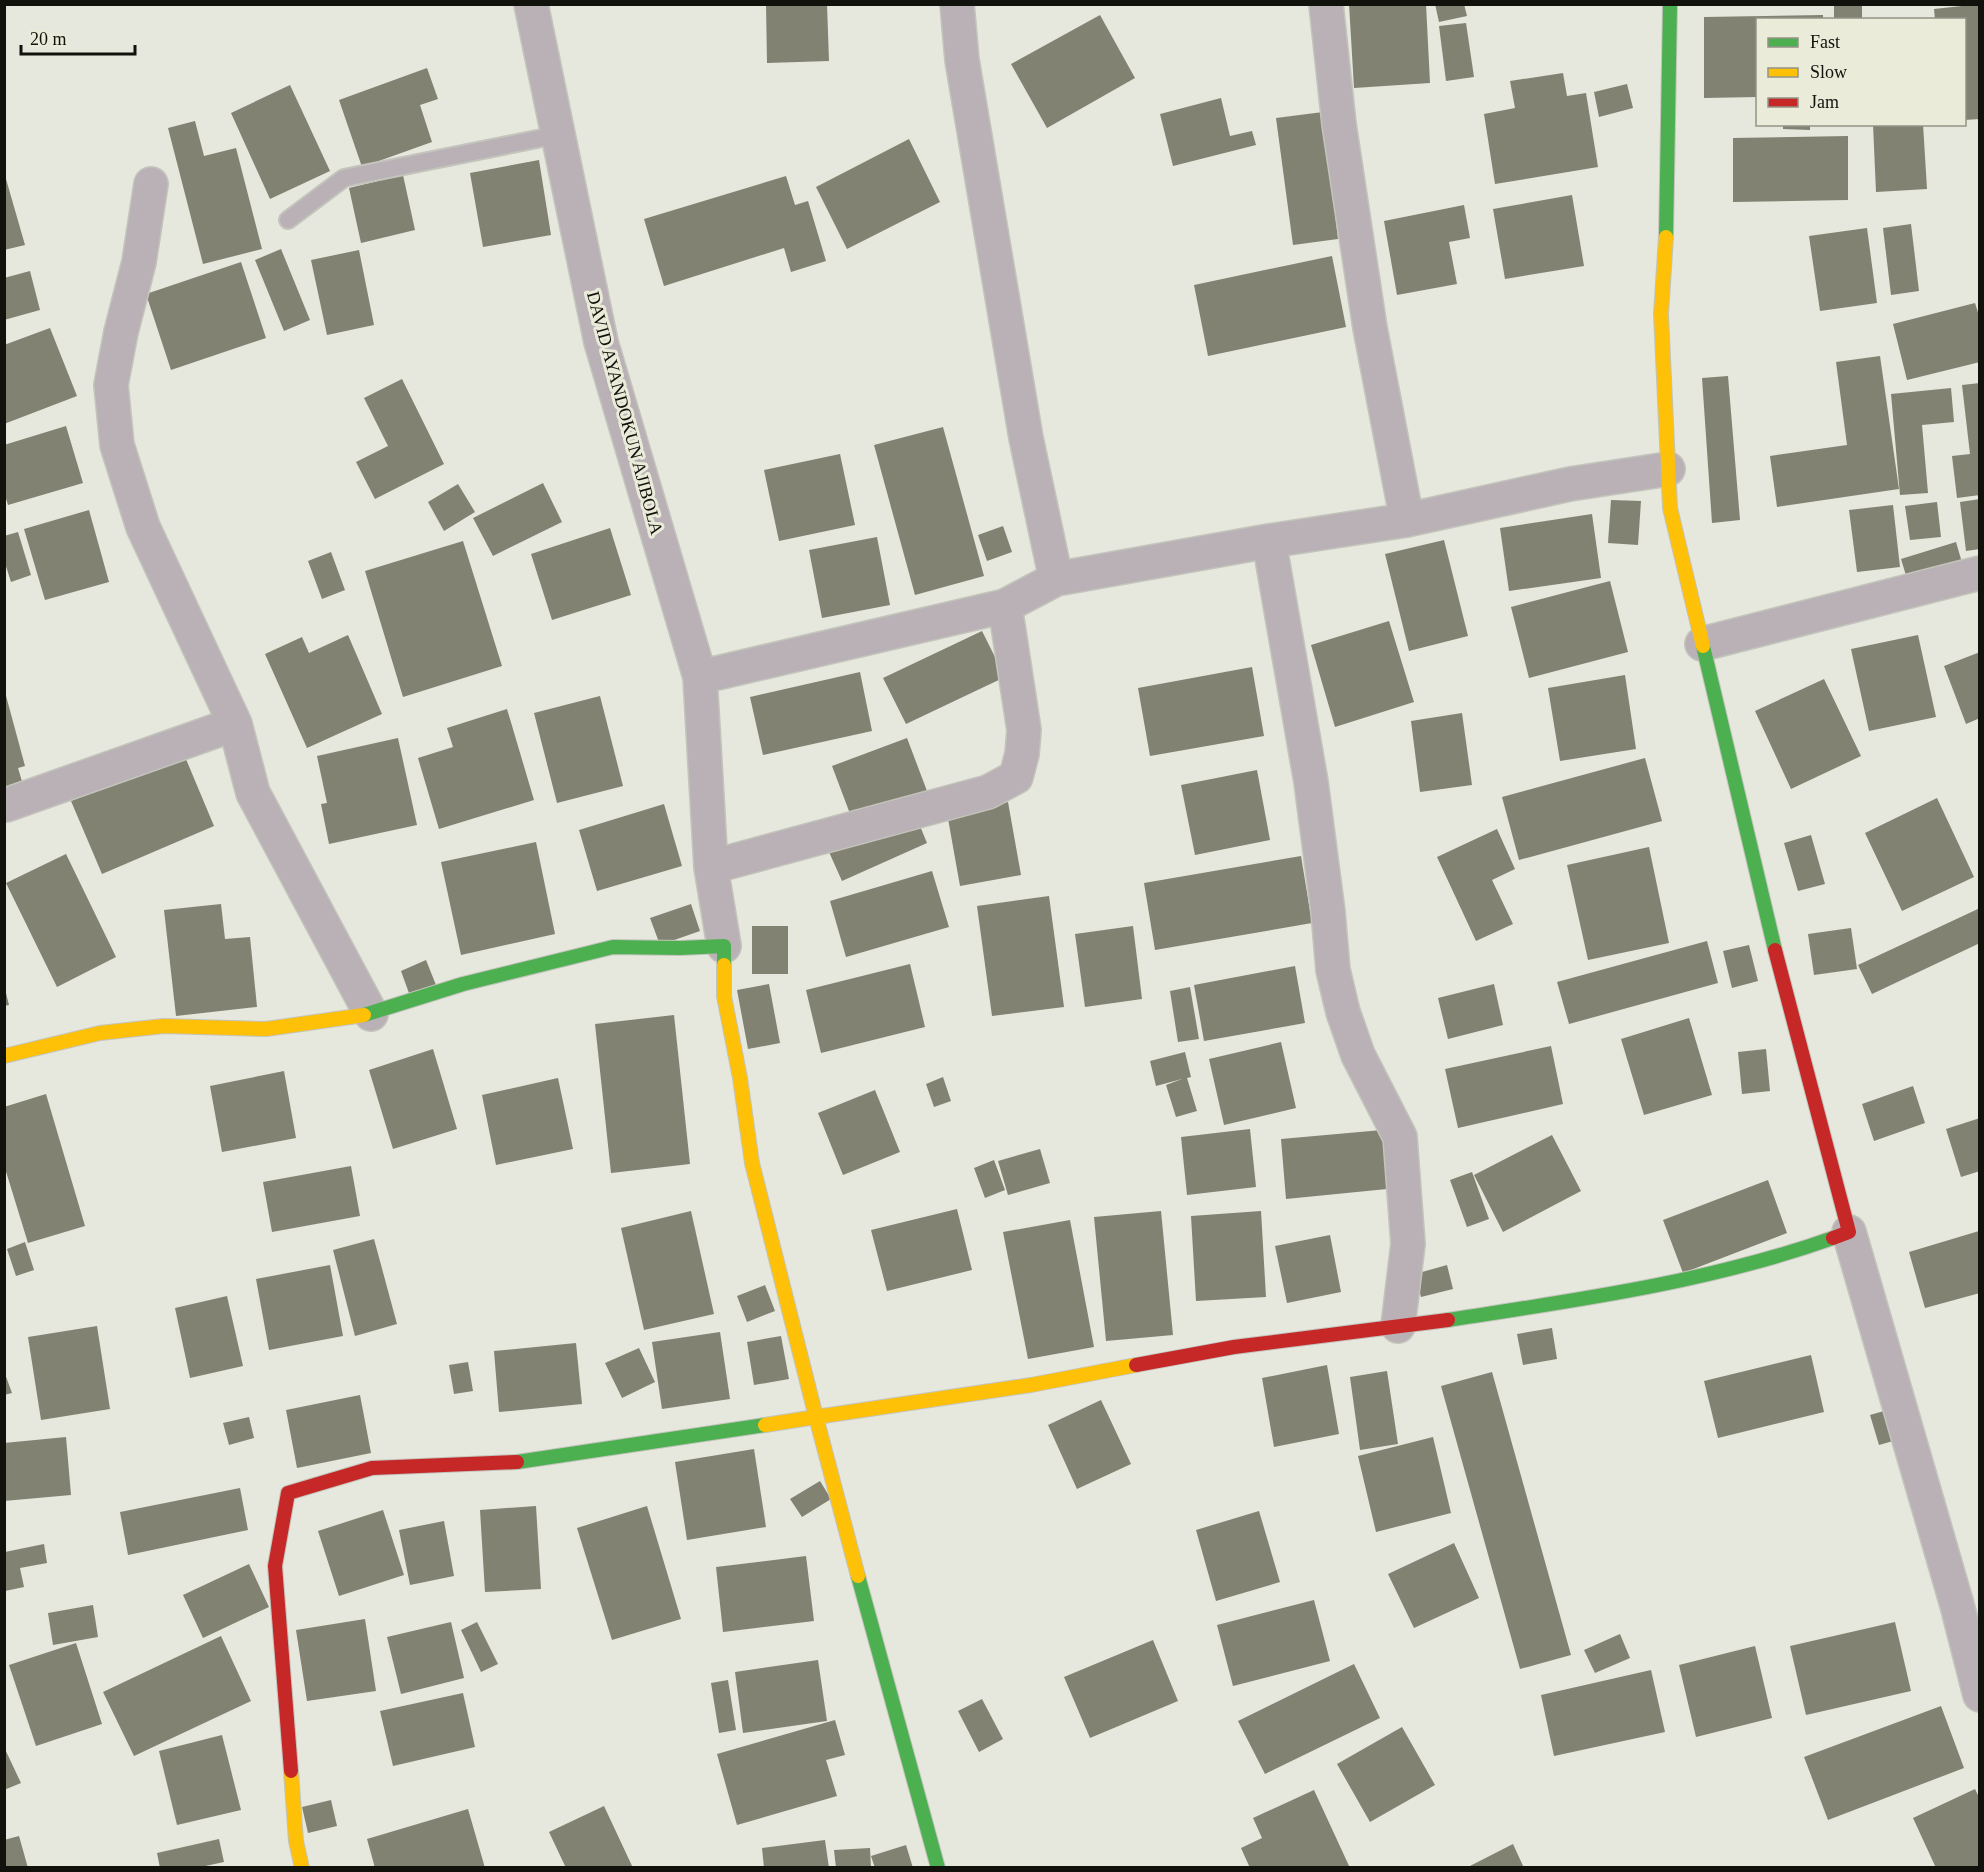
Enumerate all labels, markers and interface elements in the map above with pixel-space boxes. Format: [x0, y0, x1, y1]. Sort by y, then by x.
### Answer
scale bar [21, 18, 135, 56]
legend [1756, 18, 1966, 126]
text: 20 m [30, 29, 67, 49]
text: Fast [1810, 32, 1840, 52]
text: Slow [1810, 62, 1847, 82]
text: Jam [1810, 92, 1839, 112]
street label: DAVID AYANDOKUN AJIBOLA [583, 289, 667, 537]

